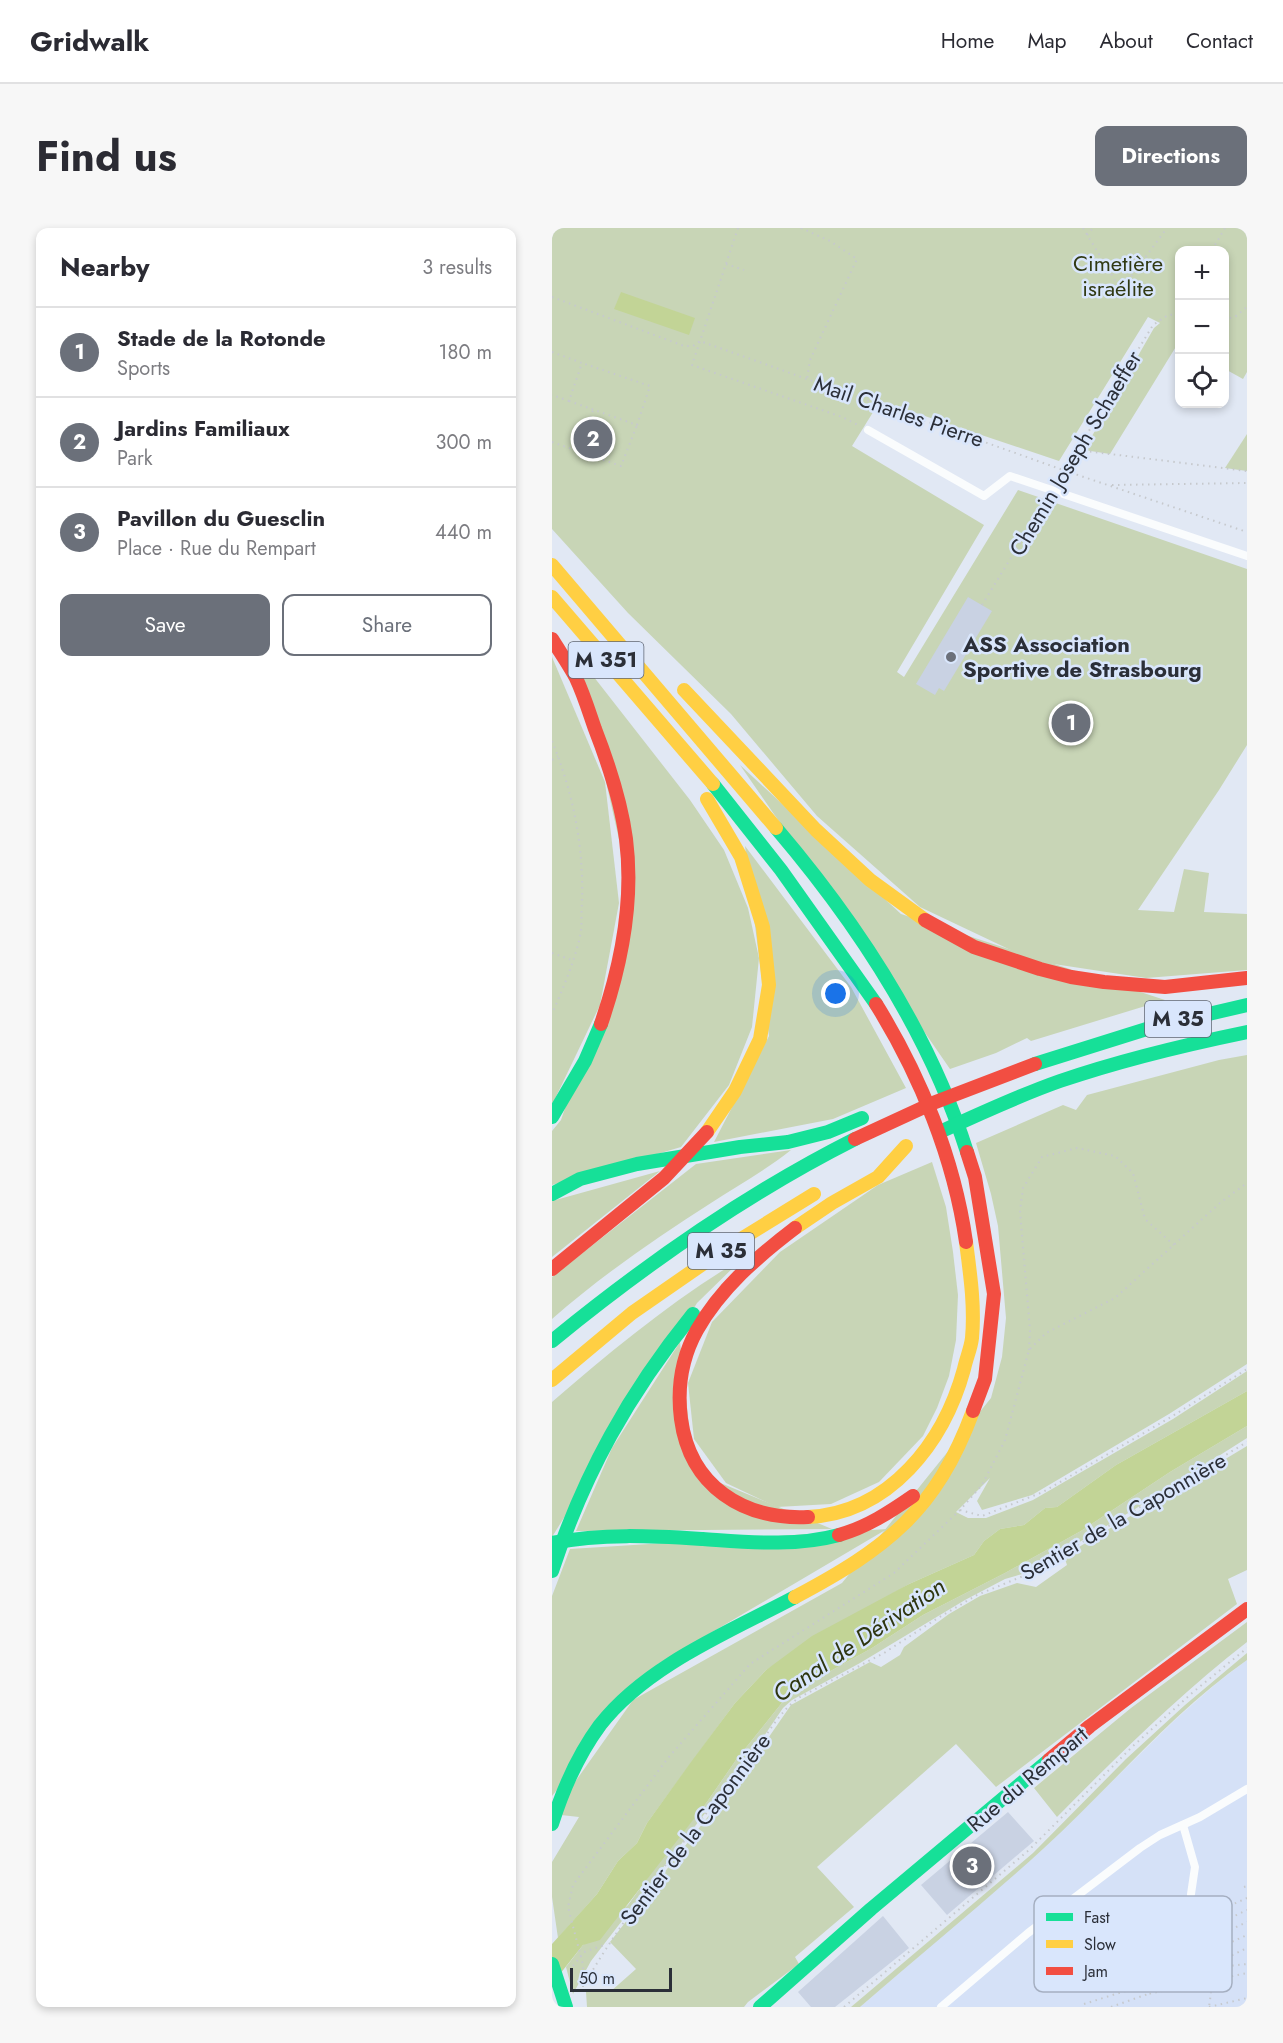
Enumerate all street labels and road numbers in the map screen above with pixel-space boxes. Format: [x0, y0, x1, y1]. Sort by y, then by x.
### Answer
street label: Chemin Joseph Schaeffer [1001, 344, 1149, 562]
street label: Mail Charles Pierre [810, 367, 988, 455]
road number: M 351 [568, 642, 644, 678]
road number: M 35 [1145, 1001, 1211, 1037]
road number: M 35 [688, 1233, 754, 1269]
street label: Sentier de la Caponnière [1014, 1444, 1232, 1588]
street label: Rue du Rempart [960, 1718, 1095, 1839]
street label: Sentier de la Caponnière [612, 1726, 778, 1932]

